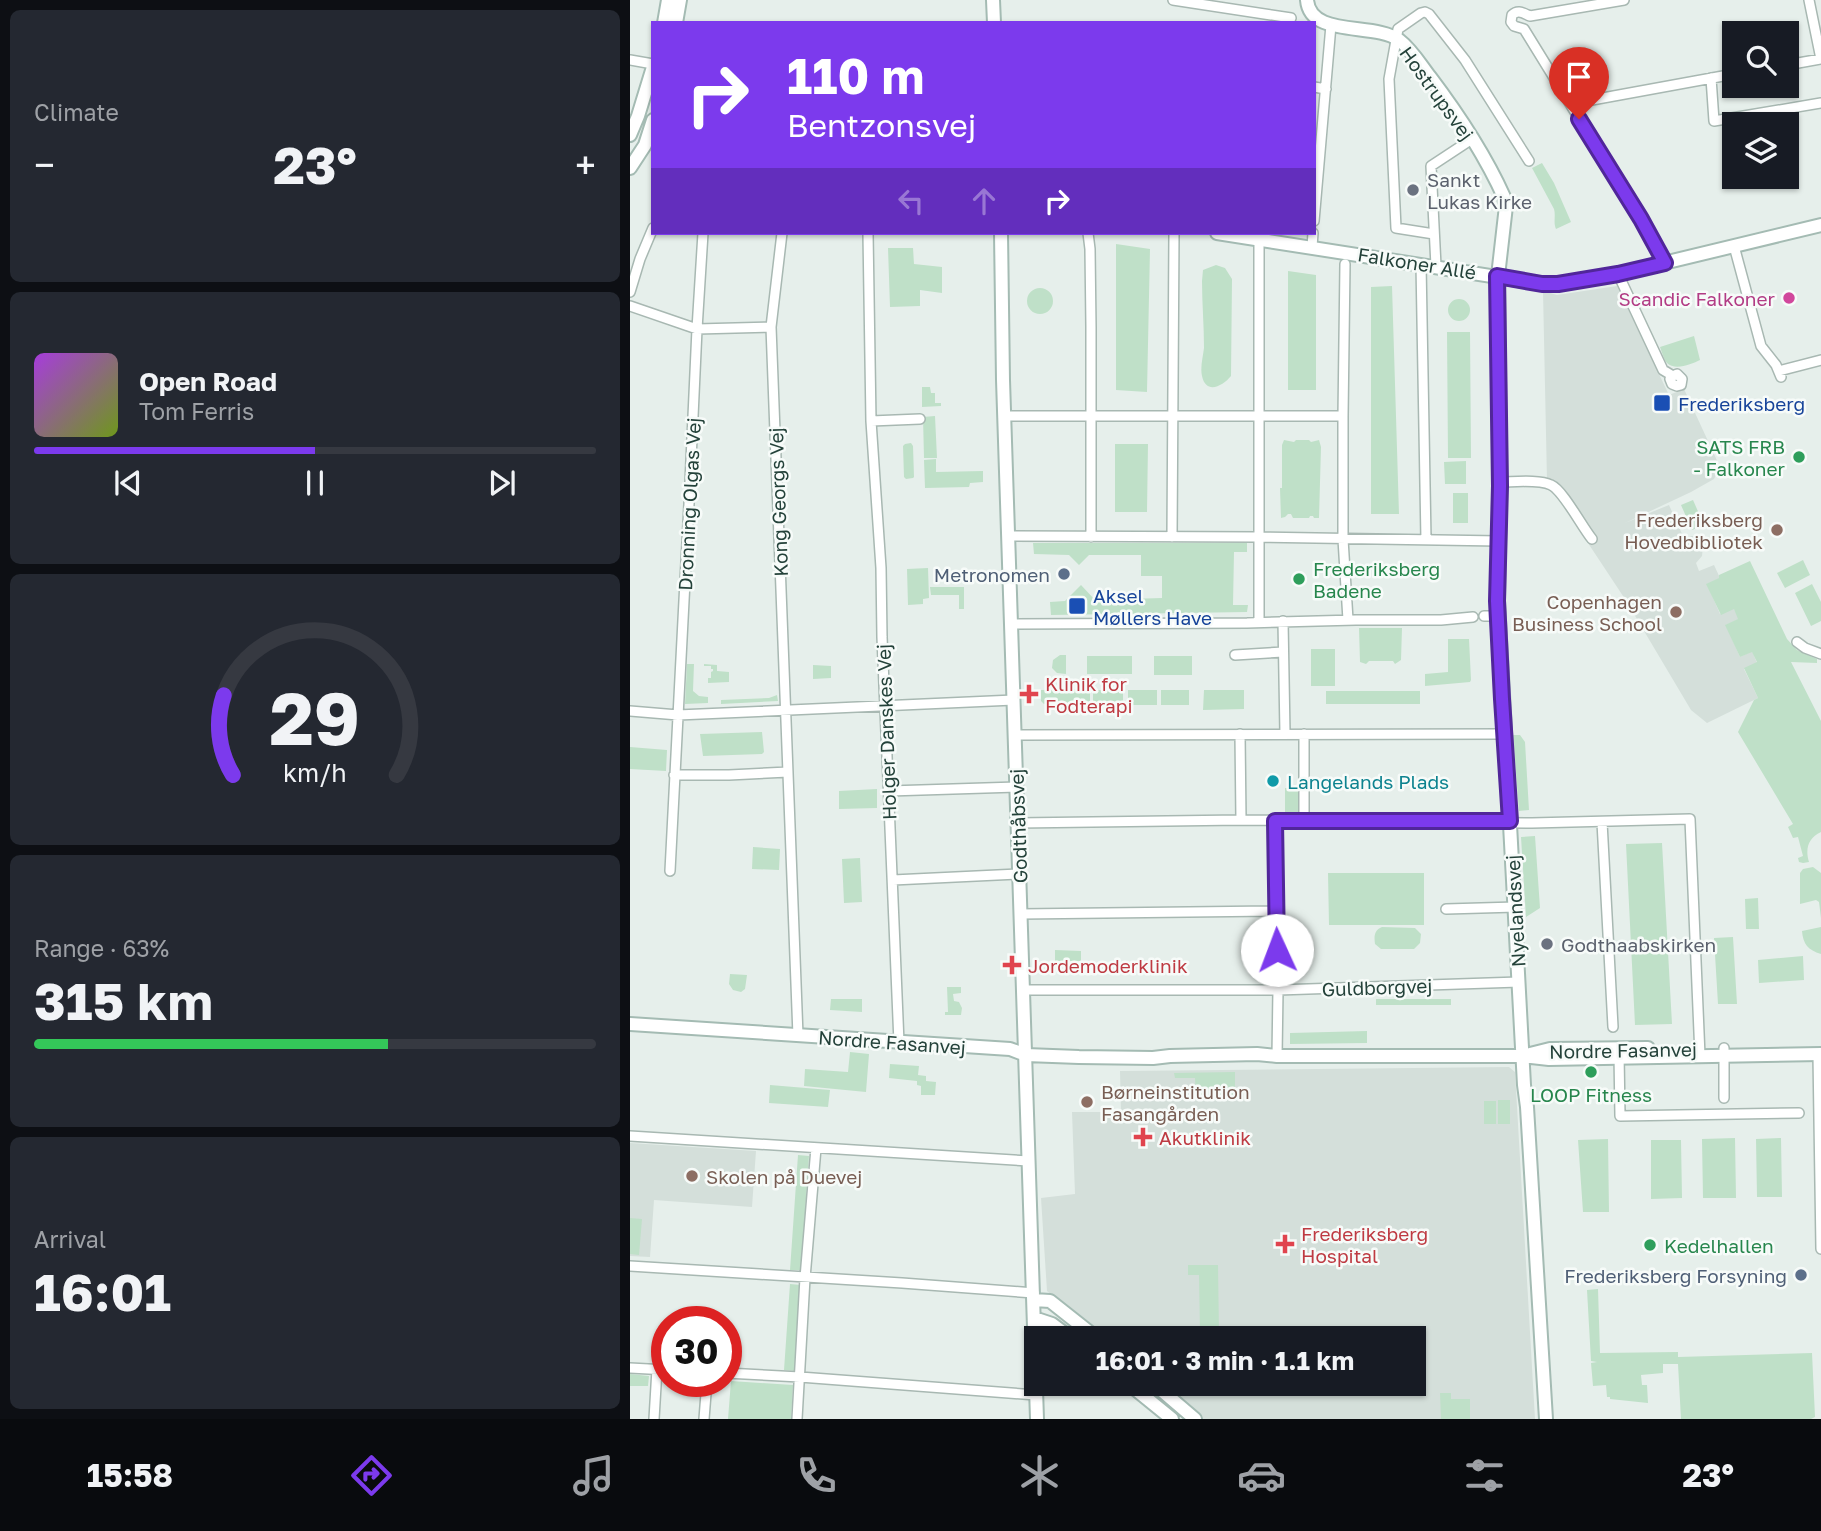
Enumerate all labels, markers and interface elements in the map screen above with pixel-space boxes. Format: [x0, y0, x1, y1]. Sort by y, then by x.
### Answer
map controls [1722, 21, 1799, 189]
button: search [1722, 21, 1799, 98]
street label: Hostrupsvej [1395, 42, 1479, 144]
text: 110 m [787, 46, 924, 105]
pin [1549, 47, 1609, 119]
icon: right [672, 49, 763, 140]
icon: arrive [1560, 58, 1598, 96]
text: Climate [34, 98, 119, 126]
text: Bentzonsvej [787, 106, 976, 144]
button: layers [1722, 112, 1799, 189]
text: 23° [273, 133, 357, 195]
text: − [34, 142, 55, 187]
text: + [575, 142, 596, 187]
place label: Sankt Lukas Kirke [1427, 168, 1532, 213]
icon: left [892, 182, 930, 220]
icon: ahead [965, 182, 1003, 220]
icon: right [1038, 182, 1076, 220]
marker: Sankt Lukas Kirke [1405, 182, 1421, 198]
street label: Falkoner Allé [1356, 242, 1478, 284]
place label: Scandic Falkoner [1619, 287, 1776, 310]
marker: Scandic Falkoner [1781, 290, 1797, 306]
text: Open Road [139, 366, 277, 397]
place label: Frederiksberg [1678, 392, 1805, 415]
marker: Frederiksberg [1652, 393, 1672, 413]
text: Tom Ferris [139, 397, 254, 425]
street label: Dronning Olgas Vej [673, 417, 705, 591]
street label: Kong Georgs Vej [764, 427, 792, 577]
place label: SATS FRB - Falkoner [1693, 435, 1786, 480]
marker: SATS FRB - Falkoner [1791, 449, 1807, 465]
icon: previous [109, 464, 147, 502]
icon: pause [296, 464, 334, 502]
icon: next [483, 464, 521, 502]
place label: Frederiksberg Hovedbibliotek [1624, 508, 1763, 553]
marker: Frederiksberg Hovedbibliotek [1769, 522, 1785, 538]
place label: Frederiksberg Badene [1313, 557, 1440, 602]
place label: Metronomen [934, 563, 1050, 586]
marker: Metronomen [1056, 566, 1072, 582]
marker: Frederiksberg Badene [1291, 571, 1307, 587]
place label: Aksel Møllers Have [1093, 584, 1212, 629]
place label: Copenhagen Business School [1512, 590, 1662, 635]
marker: Aksel Møllers Have [1067, 596, 1087, 616]
marker: Copenhagen Business School [1668, 604, 1684, 620]
street label: Holger Danskes Vej [871, 644, 901, 820]
place label: Klinik for Fodterapi [1045, 672, 1133, 717]
text: 29 [270, 675, 360, 762]
marker: Klinik for Fodterapi [1019, 684, 1039, 704]
text: km/h [283, 757, 347, 788]
street label: Godthåbsvej [1005, 768, 1031, 884]
place label: Langelands Plads [1287, 770, 1449, 793]
marker: Langelands Plads [1265, 773, 1281, 789]
street label: Nyelandsvej [1501, 854, 1529, 968]
position arrow [1240, 913, 1314, 987]
place label: Godthaabskirken [1561, 933, 1716, 956]
text: Range · 63% [34, 934, 169, 962]
marker: Godthaabskirken [1539, 936, 1555, 952]
place label: Jordemoderklinik [1028, 954, 1188, 977]
marker: Jordemoderklinik [1002, 955, 1022, 975]
text: 315 km [34, 969, 213, 1031]
street label: Guldborgvej [1321, 974, 1433, 1000]
street label: Nordre Fasanvej [817, 1025, 967, 1059]
street label: Nordre Fasanvej [1549, 1037, 1697, 1063]
marker: LOOP Fitness [1583, 1064, 1599, 1080]
place label: Børneinstitution Fasangården [1101, 1080, 1250, 1125]
place label: LOOP Fitness [1530, 1083, 1652, 1106]
marker: Børneinstitution Fasangården [1079, 1094, 1095, 1110]
place label: Akutklinik [1159, 1126, 1251, 1149]
marker: Akutklinik [1133, 1127, 1153, 1147]
place label: Skolen på Duevej [706, 1165, 862, 1188]
marker: Skolen på Duevej [684, 1168, 700, 1184]
place label: Frederiksberg Hospital [1301, 1222, 1428, 1267]
text: Arrival [34, 1225, 106, 1253]
marker: Frederiksberg Hospital [1275, 1234, 1295, 1254]
place label: Kedelhallen [1664, 1234, 1774, 1257]
marker: Kedelhallen [1642, 1237, 1658, 1253]
text: 16:01 [34, 1260, 171, 1322]
place label: Frederiksberg Forsyning [1564, 1264, 1787, 1287]
marker: Frederiksberg Forsyning [1793, 1267, 1809, 1283]
speed limit sign: 30 [651, 1306, 742, 1397]
text: 16:01 · 3 min · 1.1 km [1096, 1345, 1354, 1376]
icon: directions [347, 1451, 396, 1500]
icon: music [569, 1451, 618, 1500]
icon: phone [792, 1451, 841, 1500]
icon: climate [1015, 1451, 1064, 1500]
icon: car [1237, 1451, 1286, 1500]
icon: filters [1460, 1451, 1509, 1500]
text: 15:58 [87, 1456, 173, 1494]
text: 23° [1683, 1456, 1734, 1494]

